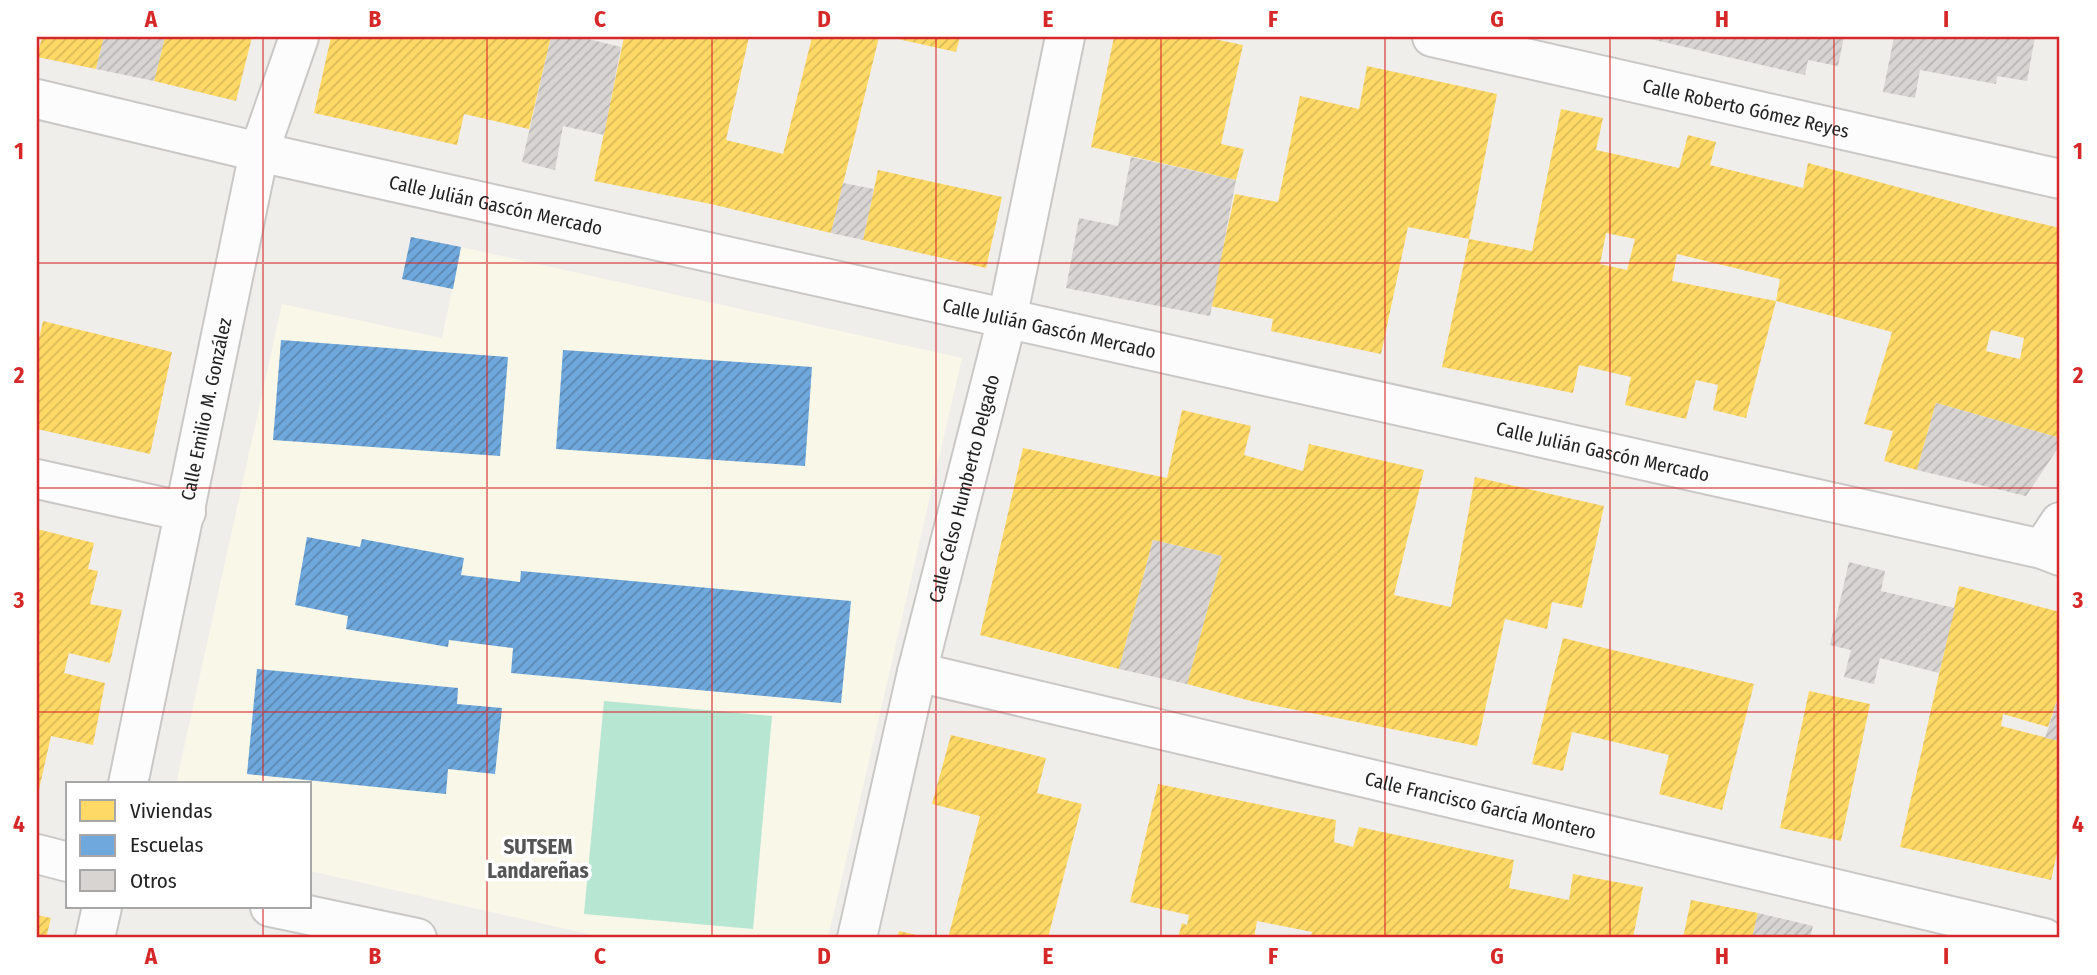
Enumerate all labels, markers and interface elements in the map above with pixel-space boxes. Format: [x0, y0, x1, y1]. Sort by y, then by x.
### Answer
text: A [144, 5, 158, 33]
text: B [369, 5, 382, 33]
text: C [594, 5, 606, 33]
text: D [817, 5, 831, 33]
text: E [1043, 5, 1054, 33]
text: F [1268, 5, 1278, 33]
text: G [1490, 5, 1504, 33]
text: H [1715, 5, 1729, 33]
text: I [1943, 5, 1949, 33]
street label: Calle Roberto Gómez Reyes [1641, 74, 1852, 143]
text: 1 [14, 137, 24, 165]
text: 1 [2073, 137, 2083, 165]
street label: Calle Julián Gascón Mercado [387, 170, 605, 240]
street label: Calle Julián Gascón Mercado [940, 293, 1158, 363]
street label: Calle Emilio M. González [176, 315, 236, 502]
text: 2 [13, 361, 25, 389]
text: 2 [2072, 361, 2084, 389]
street label: Calle Celso Humberto Delgado [924, 372, 1004, 605]
street label: Calle Julián Gascón Mercado [1494, 416, 1712, 486]
text: 3 [13, 586, 25, 614]
text: 3 [2072, 586, 2084, 614]
street label: Calle Francisco García Montero [1363, 767, 1598, 843]
legend [66, 782, 312, 908]
text: Viviendas [130, 798, 212, 824]
text: 4 [13, 810, 25, 838]
text: 4 [2072, 810, 2084, 838]
text: Escuelas [130, 832, 203, 858]
district label: SUTSEM Landareñas [487, 834, 589, 884]
text: Otros [130, 868, 177, 894]
text: A [144, 942, 158, 970]
text: B [369, 942, 382, 970]
text: C [594, 942, 606, 970]
text: D [817, 942, 831, 970]
text: E [1043, 942, 1054, 970]
text: F [1268, 942, 1278, 970]
text: G [1490, 942, 1504, 970]
text: H [1715, 942, 1729, 970]
text: I [1943, 942, 1949, 970]

